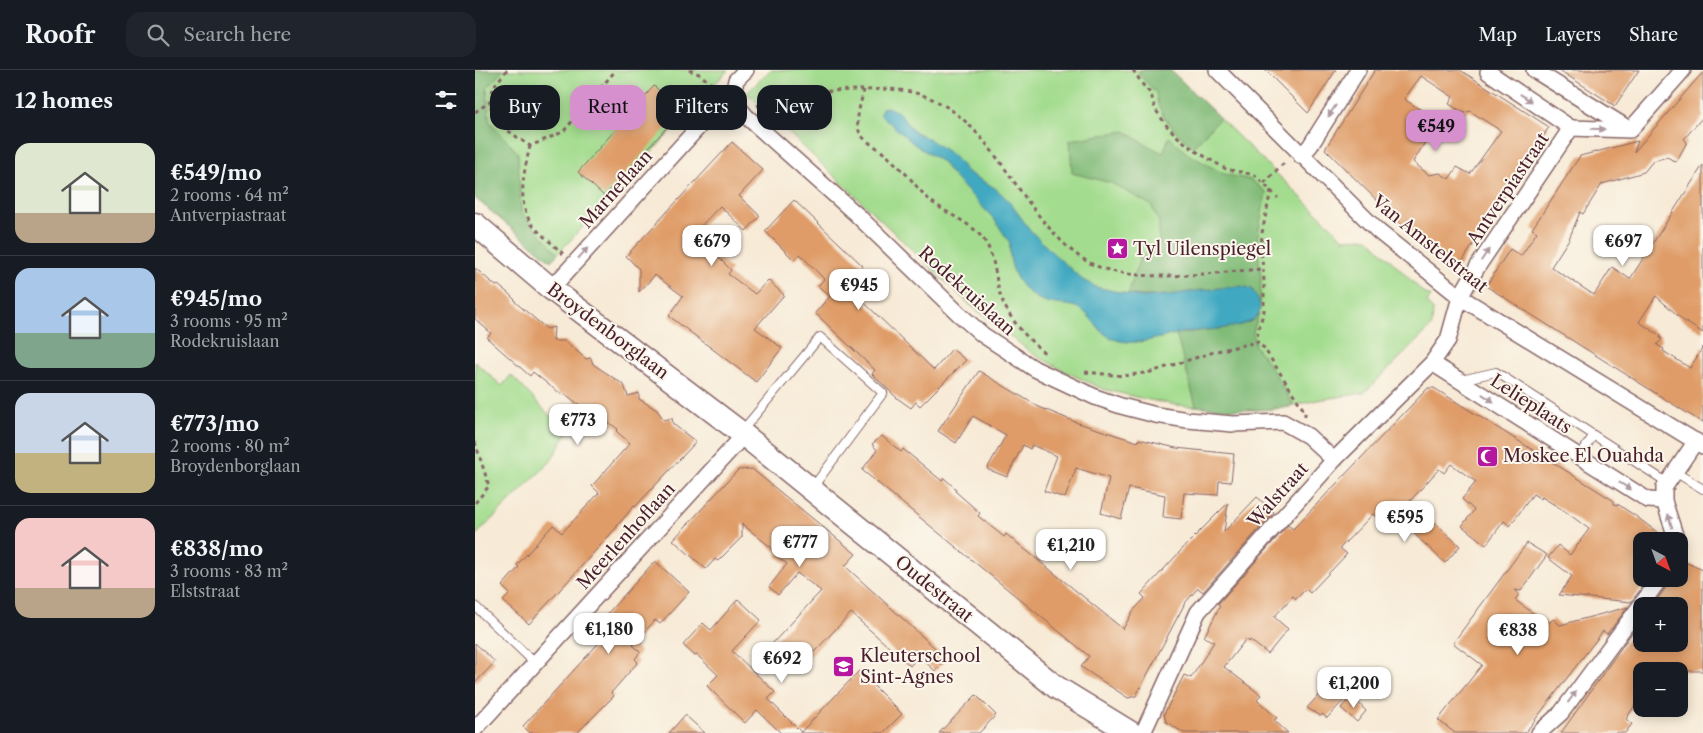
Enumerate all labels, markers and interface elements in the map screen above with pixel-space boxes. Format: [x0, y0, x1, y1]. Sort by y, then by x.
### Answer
search box [126, 12, 476, 57]
text: Roofr [25, 20, 96, 49]
icon: search [144, 21, 172, 49]
text: Search here [184, 23, 291, 46]
text: Map [1479, 24, 1517, 46]
text: Layers [1545, 24, 1601, 46]
text: Share [1629, 24, 1678, 46]
chip: Buy [490, 85, 560, 130]
chip: Rent [570, 85, 646, 130]
chip: Filters [656, 85, 747, 130]
chip: New [757, 85, 832, 130]
icon: filters [432, 86, 460, 114]
text: 12 homes [15, 88, 113, 113]
one-way arrow [1519, 93, 1533, 103]
one-way arrow [1327, 104, 1336, 118]
pin: €549 [1406, 109, 1466, 152]
text: €549 [1417, 116, 1455, 136]
one-way arrow [1590, 125, 1606, 133]
street label: Antverpiastraat [1462, 128, 1554, 250]
street label: Marneflaan [575, 145, 657, 233]
text: €549/mo [170, 160, 261, 185]
icon: home [55, 163, 115, 223]
text: 2 rooms · 64 m² [170, 185, 289, 205]
street label: Van Amstelstraat [1367, 190, 1493, 298]
text: Antverpiastraat [170, 205, 286, 225]
pin: €679 [682, 224, 742, 267]
pin: €697 [1593, 224, 1653, 267]
text: €679 [693, 231, 731, 251]
text: €697 [1604, 231, 1642, 251]
place icon: Tyl Uilenspiegel [1105, 237, 1129, 261]
place label: Tyl Uilenspiegel [1133, 238, 1271, 260]
street label: Rodekruislaan [914, 242, 1020, 340]
one-way arrow [577, 248, 589, 260]
one-way arrow [1481, 249, 1490, 262]
pin: €945 [829, 268, 889, 311]
text: €945 [840, 275, 878, 295]
street label: Broydenborglaan [543, 278, 673, 384]
text: €945/mo [170, 286, 262, 311]
icon: home [55, 288, 115, 348]
text: 3 rooms · 95 m² [170, 311, 288, 331]
text: Rodekruislaan [170, 331, 279, 351]
street label: Lelieplaats [1486, 370, 1576, 438]
one-way arrow [1481, 393, 1495, 403]
pin: €773 [548, 404, 608, 446]
text: €773 [560, 410, 596, 430]
text: €773/mo [170, 411, 259, 436]
icon: home [55, 413, 115, 473]
text: 2 rooms · 80 m² [170, 436, 290, 456]
mosque icon: Moskee El Ouahda [1475, 444, 1499, 468]
place label: Moskee El Ouahda [1503, 445, 1665, 467]
text: Broydenborglaan [170, 456, 300, 476]
street label: Walstraat [1242, 457, 1313, 533]
street label: Meerlenhoflaan [572, 478, 680, 594]
one-way arrow [1618, 481, 1632, 490]
pin: €595 [1375, 500, 1435, 543]
text: €595 [1386, 507, 1424, 527]
one-way arrow [1666, 513, 1674, 528]
pin: €777 [770, 526, 830, 568]
pin: €1,210 [1030, 528, 1112, 571]
text: €777 [782, 532, 818, 552]
north arrow [1633, 532, 1687, 588]
map controls [1633, 532, 1688, 717]
text: €1,210 [1047, 535, 1095, 555]
text: €838/mo [170, 536, 263, 561]
icon: home [55, 538, 115, 598]
street label: Oudestraat [891, 551, 978, 628]
text: 3 rooms · 83 m² [170, 561, 288, 581]
text: Elststraat [170, 581, 240, 601]
button: + [1633, 597, 1688, 652]
pin: €1,180 [568, 612, 650, 655]
pin: €838 [1488, 614, 1548, 656]
text: €1,180 [584, 619, 634, 639]
text: €838 [1499, 620, 1537, 640]
pin: €692 [752, 642, 812, 684]
place label: Kleuterschool Sint-Agnes [860, 645, 981, 688]
text: €692 [763, 648, 801, 668]
school or university icon: Kleuterschool Sint-Agnes [832, 654, 856, 678]
button: − [1633, 662, 1688, 717]
pin: €1,200 [1313, 666, 1395, 709]
text: €1,200 [1328, 673, 1380, 693]
one-way arrow [1567, 691, 1577, 704]

